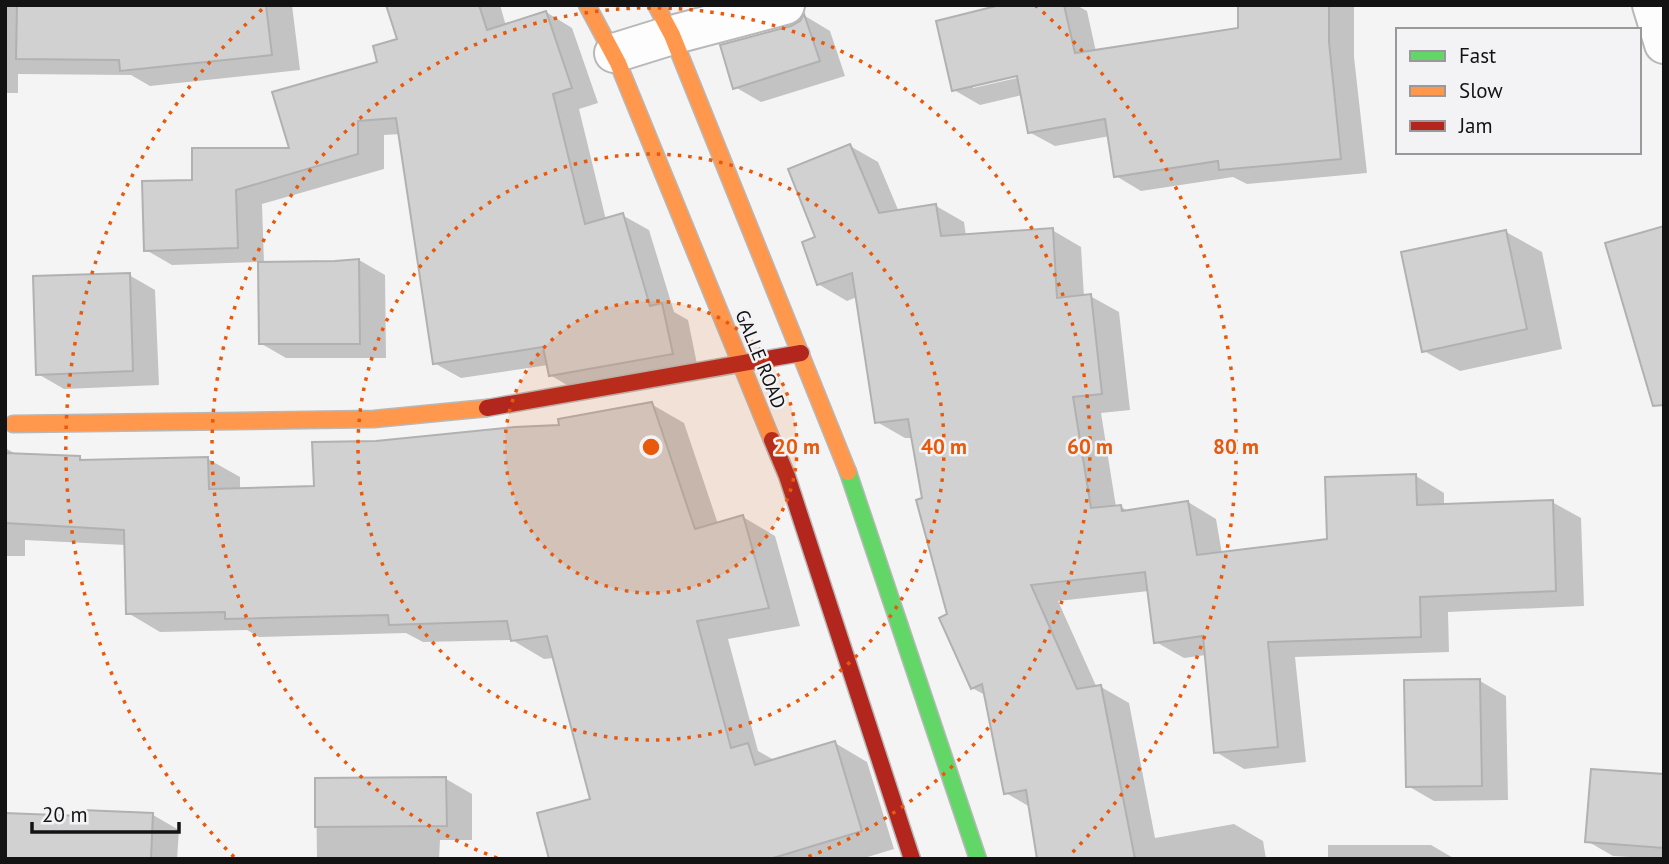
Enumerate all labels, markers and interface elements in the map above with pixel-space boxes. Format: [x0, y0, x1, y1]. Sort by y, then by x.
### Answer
legend [1396, 28, 1641, 154]
text: Fast [1459, 42, 1496, 69]
text: Slow [1459, 77, 1503, 104]
text: Jam [1458, 112, 1493, 139]
street label: GALLE ROAD [730, 306, 792, 412]
text: 20 m [774, 433, 820, 460]
text: 40 m [921, 433, 967, 460]
text: 60 m [1067, 433, 1113, 460]
text: 80 m [1213, 433, 1259, 460]
centre of rings [639, 435, 663, 459]
scale bar [32, 790, 178, 834]
text: 20 m [42, 801, 88, 828]

